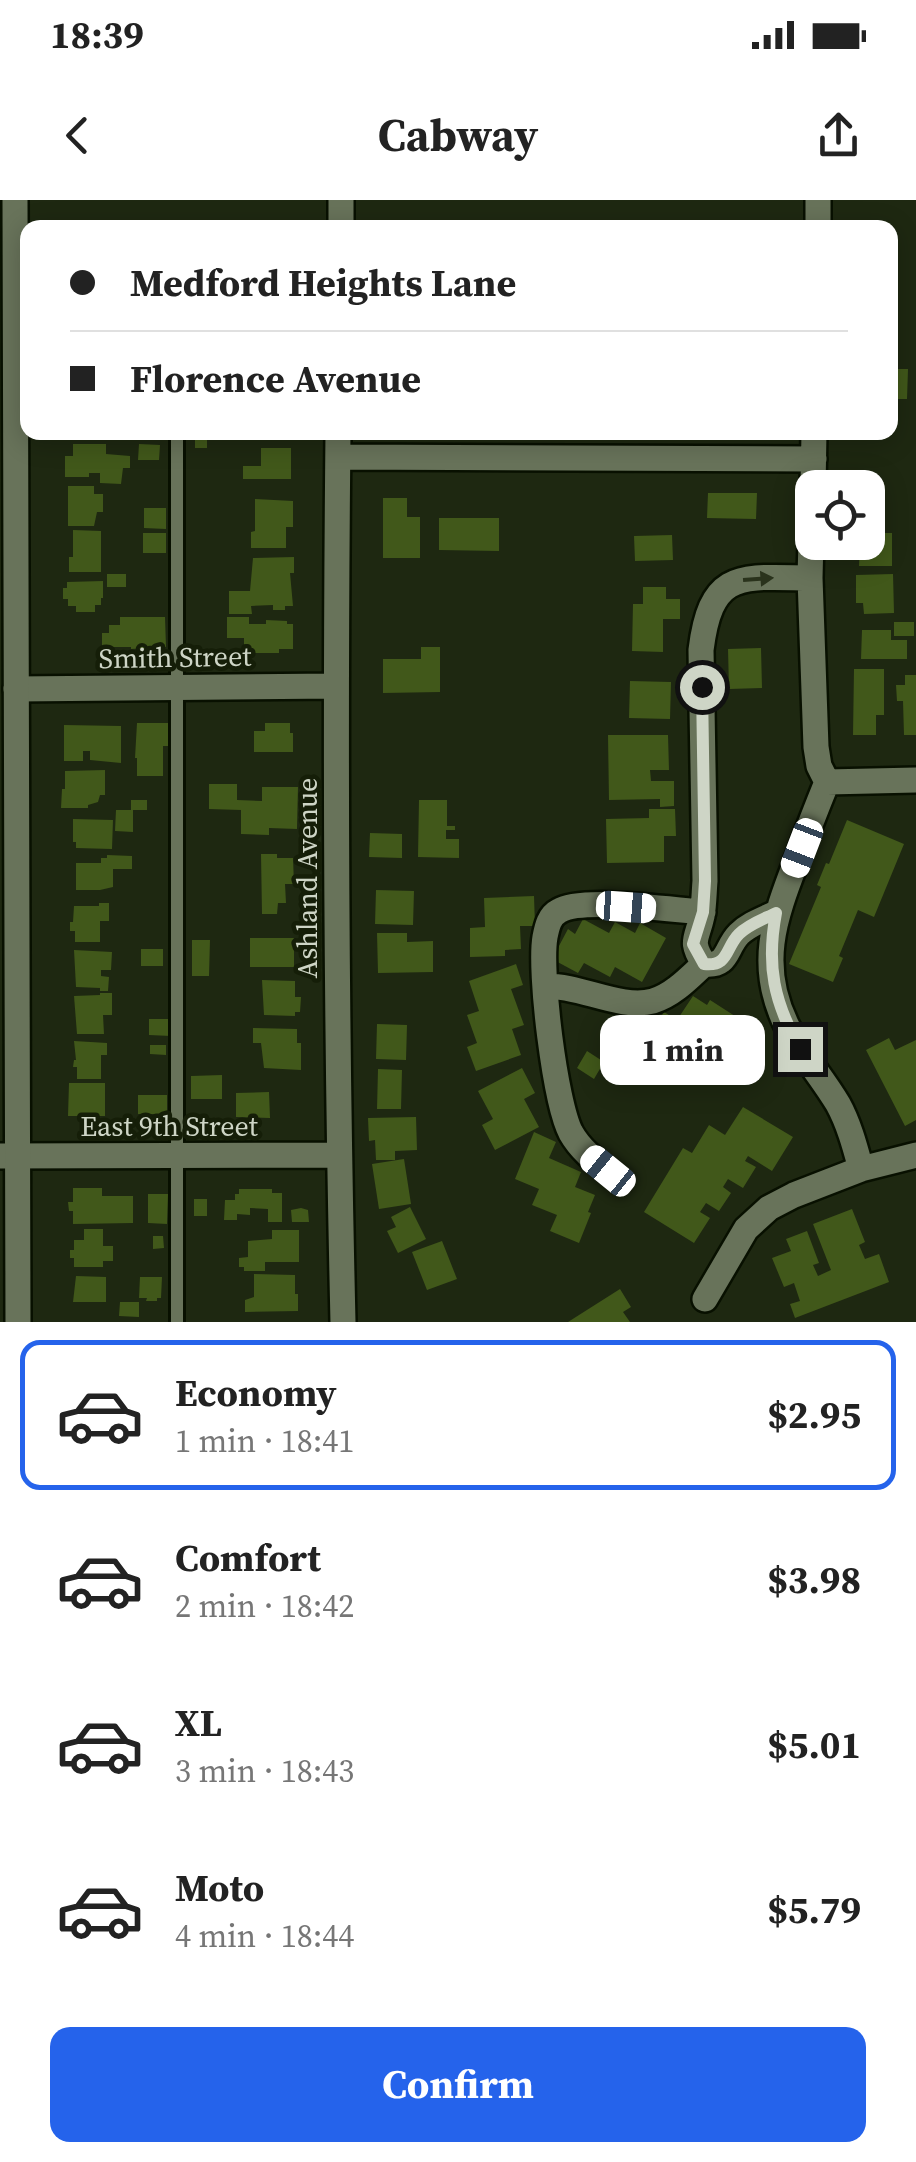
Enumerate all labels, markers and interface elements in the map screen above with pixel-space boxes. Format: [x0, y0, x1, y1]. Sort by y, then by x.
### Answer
text: 18:39 [50, 9, 144, 61]
text: Cabway [378, 104, 538, 166]
icon: back [50, 108, 105, 163]
icon: share [811, 108, 866, 163]
text: Medford Heights Lane [130, 257, 516, 309]
text: Florence Avenue [130, 353, 421, 405]
map controls [795, 470, 885, 560]
button: locate [795, 470, 885, 560]
one-way arrow [742, 570, 774, 586]
street label: Smith Street [98, 637, 253, 677]
route start [680, 665, 725, 710]
street label: Ashland Avenue [288, 778, 326, 978]
car [777, 815, 827, 881]
car [595, 890, 657, 924]
callout: 1 min [600, 1014, 765, 1084]
route end [778, 1027, 823, 1072]
text: 1 min [641, 1028, 724, 1072]
street label: East 9th Street [80, 1107, 259, 1145]
car [575, 1140, 641, 1202]
text: Economy [175, 1367, 337, 1419]
icon: car [55, 1370, 145, 1460]
text: $2.95 [767, 1389, 861, 1441]
text: 1 min · 18:41 [175, 1419, 354, 1463]
text: Comfort [175, 1532, 321, 1584]
icon: car [55, 1535, 145, 1625]
text: $3.98 [767, 1554, 861, 1606]
text: 2 min · 18:42 [175, 1584, 354, 1628]
text: XL [175, 1697, 222, 1749]
icon: car [55, 1700, 145, 1790]
text: $5.01 [767, 1719, 861, 1771]
text: 3 min · 18:43 [175, 1749, 354, 1793]
text: Moto [175, 1862, 264, 1914]
icon: car [55, 1865, 145, 1955]
text: $5.79 [767, 1884, 861, 1936]
text: 4 min · 18:44 [175, 1914, 354, 1958]
button: Confirm [50, 2027, 866, 2142]

